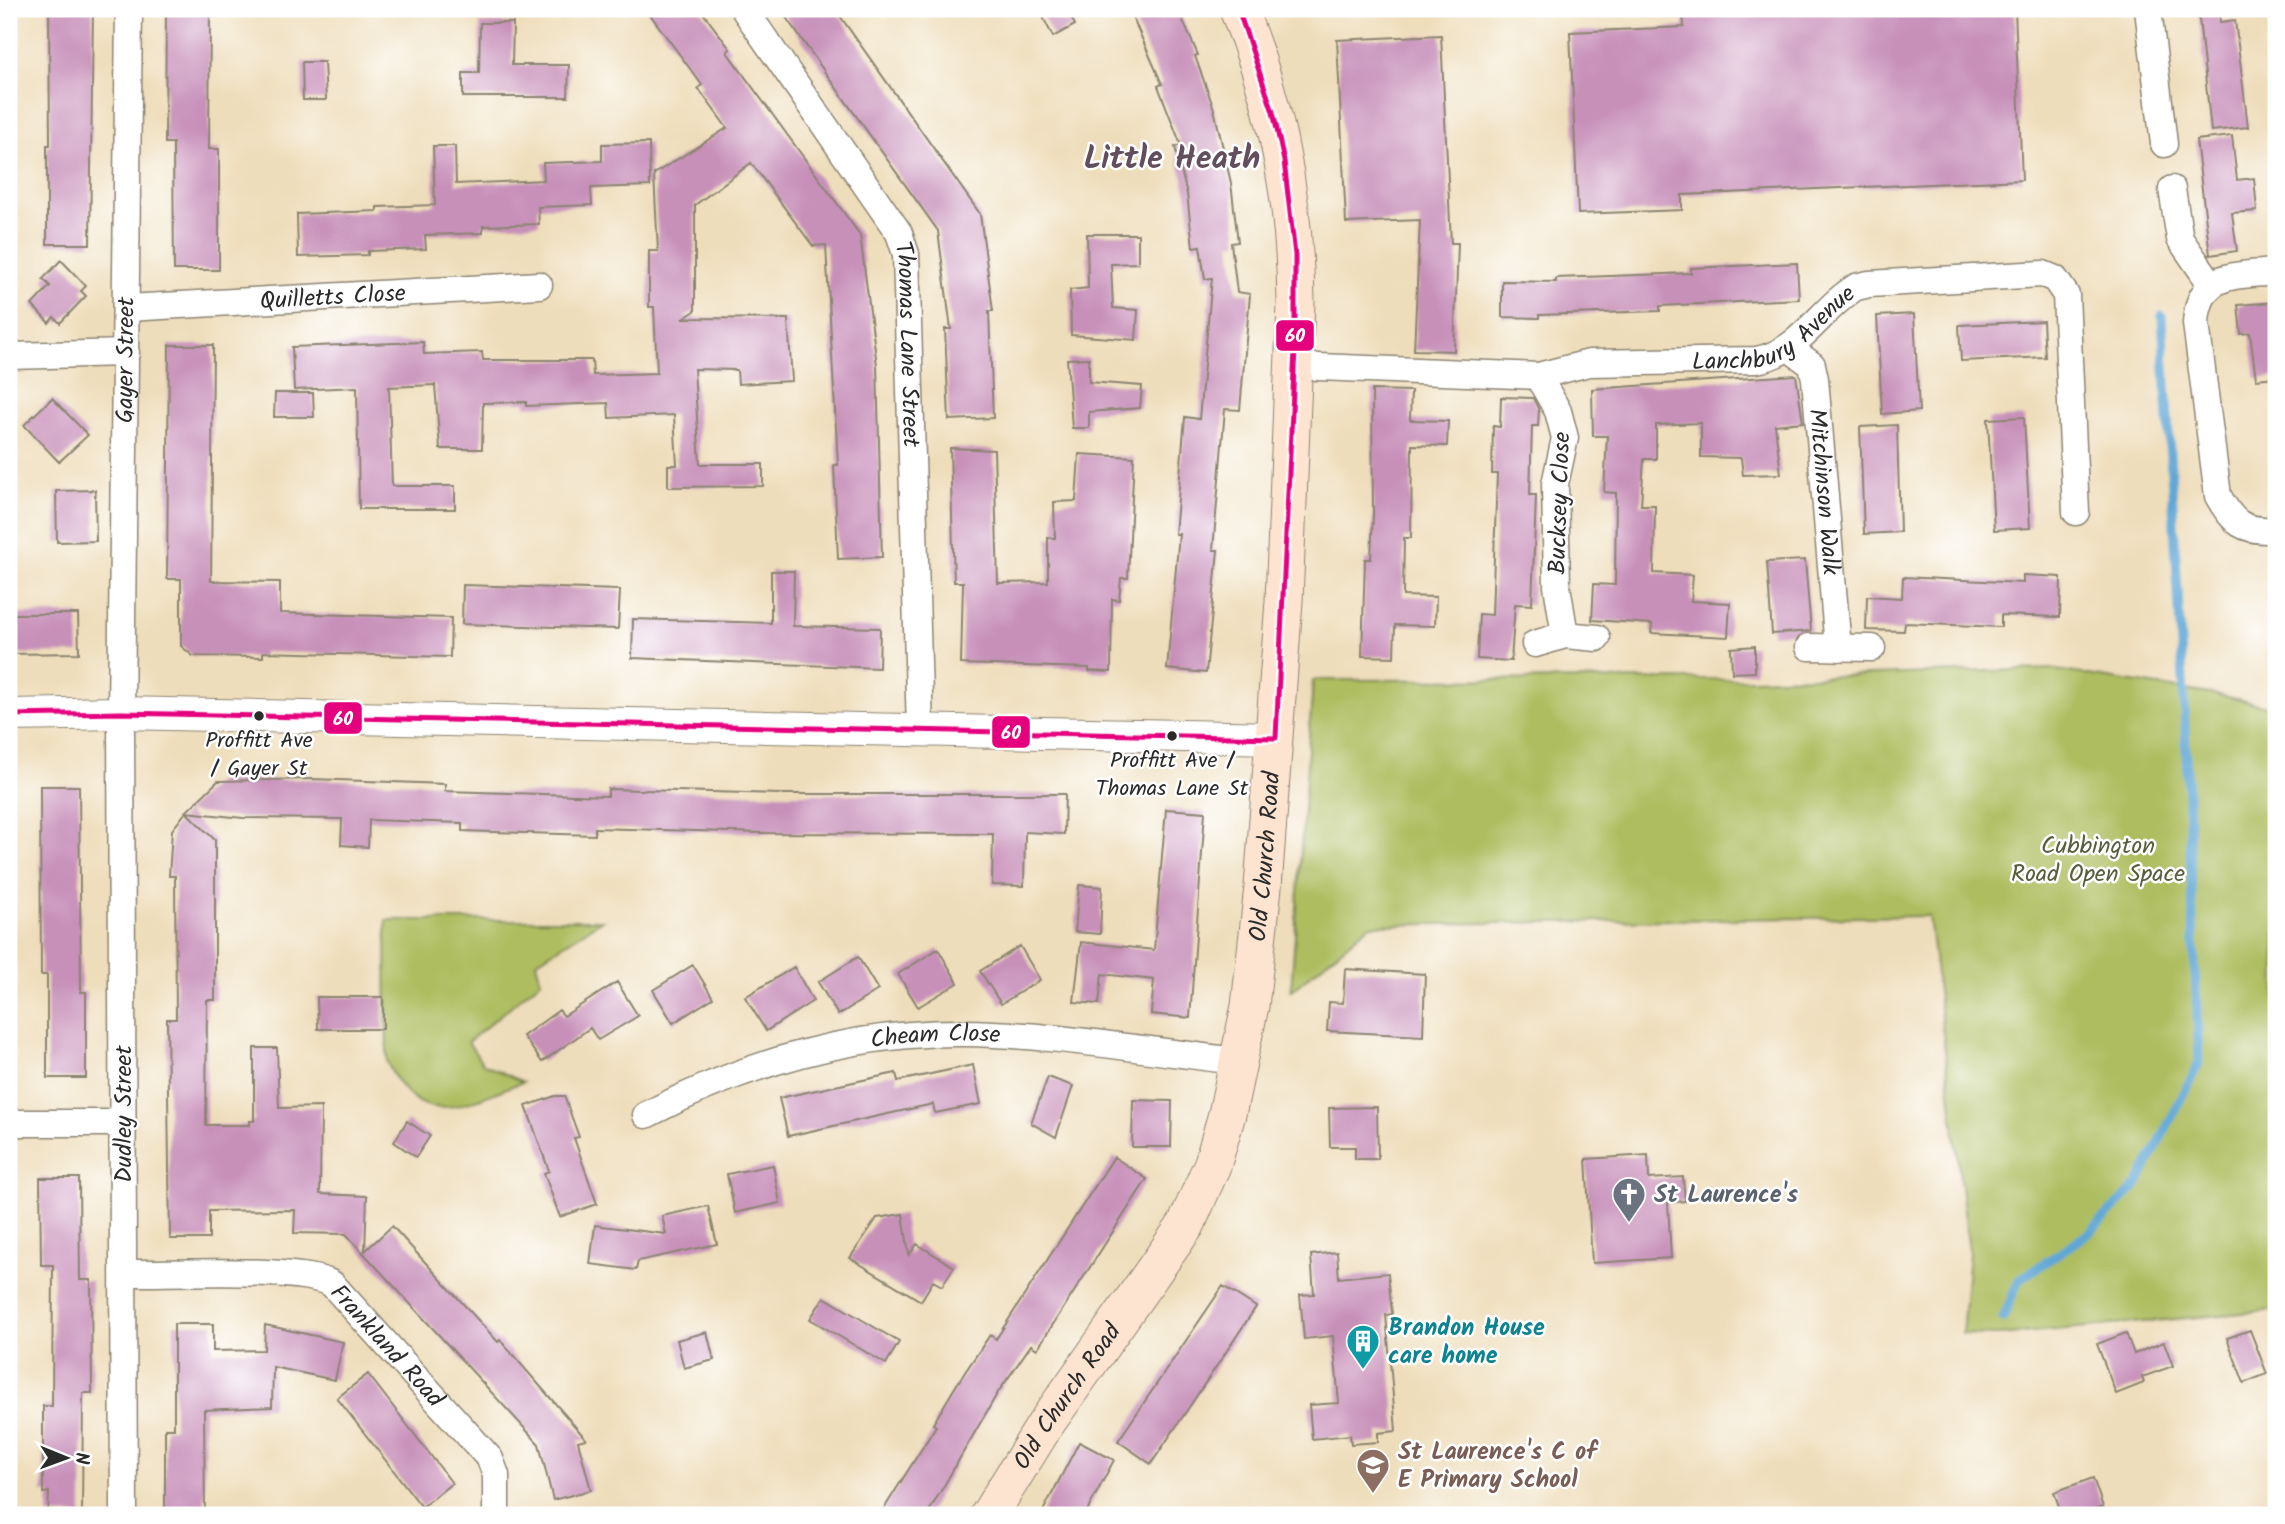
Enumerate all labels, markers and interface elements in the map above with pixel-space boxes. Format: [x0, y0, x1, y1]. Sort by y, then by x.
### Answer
district label: Little Heath [1084, 134, 1260, 185]
street label: Thomas Lane Street [882, 237, 930, 448]
street label: Quilletts Close [259, 274, 407, 322]
street label: Lanchbury Avenue [1692, 275, 1864, 382]
street label: Gayer Street [106, 296, 147, 424]
line badge: 60 [1275, 319, 1315, 352]
text: 60 [1285, 322, 1305, 352]
street label: Mitchinson Walk [1797, 407, 1850, 577]
street label: Bucksey Close [1539, 431, 1582, 575]
line badge: 60 [323, 701, 363, 735]
text: 60 [333, 705, 353, 735]
marker: Proffitt Ave / Gayer St [252, 709, 266, 723]
line badge: 60 [991, 715, 1031, 749]
text: 60 [1001, 719, 1021, 749]
place label: Proffitt Ave / Gayer St [205, 724, 313, 787]
marker: Proffitt Ave / Thomas Lane St [1165, 729, 1179, 743]
place label: Proffitt Ave / Thomas Lane St [1096, 744, 1249, 807]
street label: Old Church Road [1239, 769, 1292, 944]
park label: Cubbington Road Open Space [2011, 827, 2185, 894]
street label: Cheam Close [868, 1015, 1001, 1060]
street label: Dudley Street [105, 1045, 144, 1183]
church icon: St Laurence's [1610, 1175, 1648, 1224]
place label: St Laurence's [1654, 1176, 1798, 1215]
street label: Frankland Road [320, 1276, 454, 1418]
place label: Brandon House care home [1388, 1309, 1545, 1376]
street label: Old Church Road [1004, 1315, 1133, 1478]
building icon: Brandon House care home [1344, 1322, 1382, 1371]
north arrow [32, 1422, 102, 1492]
place label: St Laurence's C of E Primary School [1398, 1433, 1599, 1500]
school or university icon: St Laurence's C of E Primary School [1354, 1446, 1392, 1495]
text: N [66, 1452, 96, 1465]

